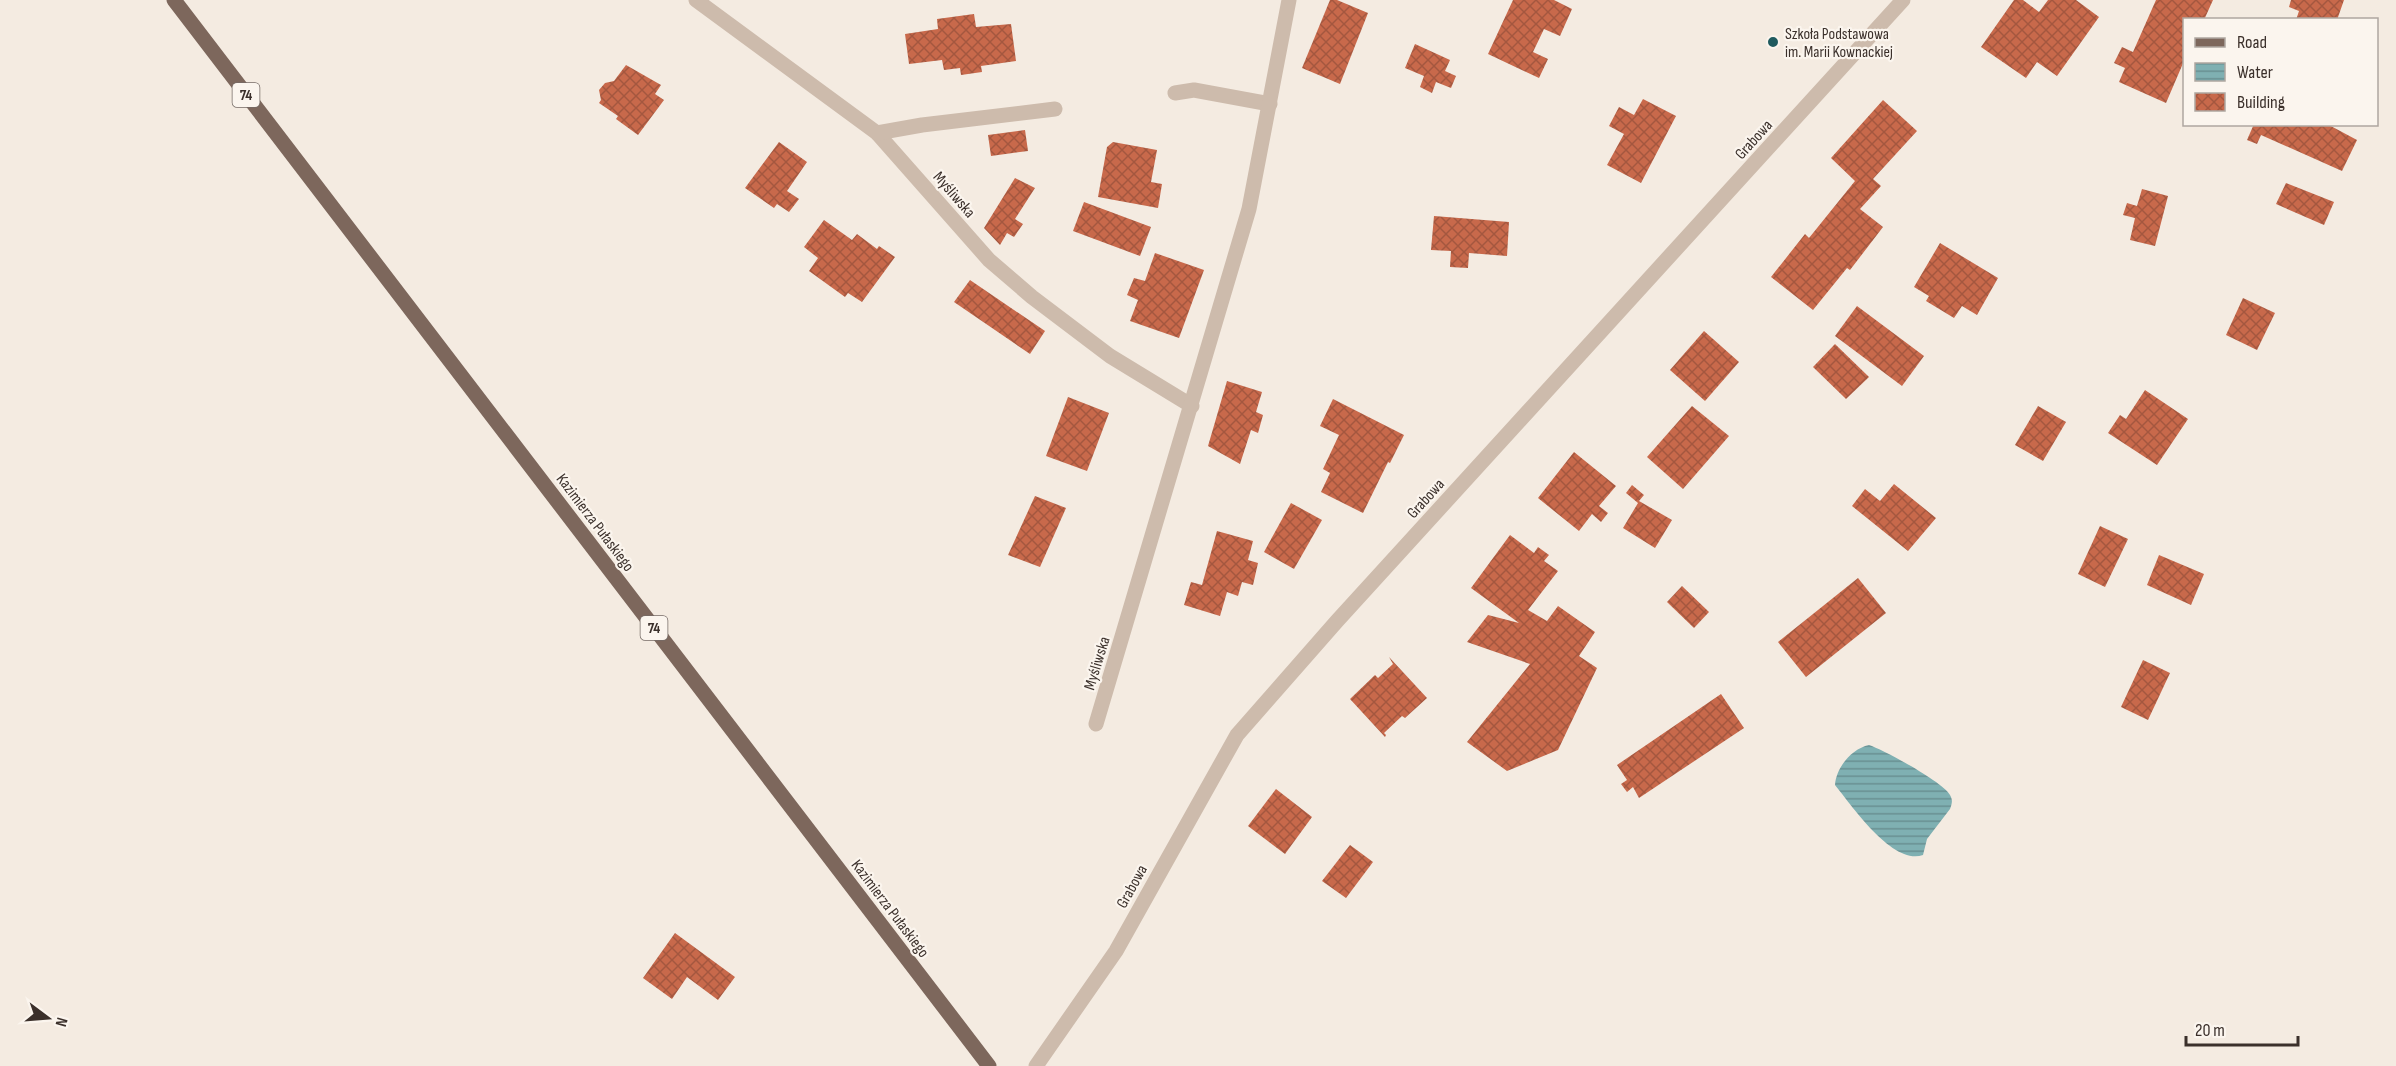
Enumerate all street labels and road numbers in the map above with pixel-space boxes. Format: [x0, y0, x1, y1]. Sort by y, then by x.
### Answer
road number: 74 [232, 83, 260, 107]
street label: Grabowa [1731, 116, 1777, 164]
street label: Myśliwska [929, 168, 979, 222]
street label: Kazimierza Pułaskiego [552, 470, 638, 576]
street label: Grabowa [1403, 475, 1449, 523]
road number: 74 [640, 616, 668, 640]
street label: Myśliwska [1080, 634, 1115, 692]
street label: Kazimierza Pułaskiego [847, 856, 933, 962]
street label: Grabowa [1113, 862, 1152, 912]

